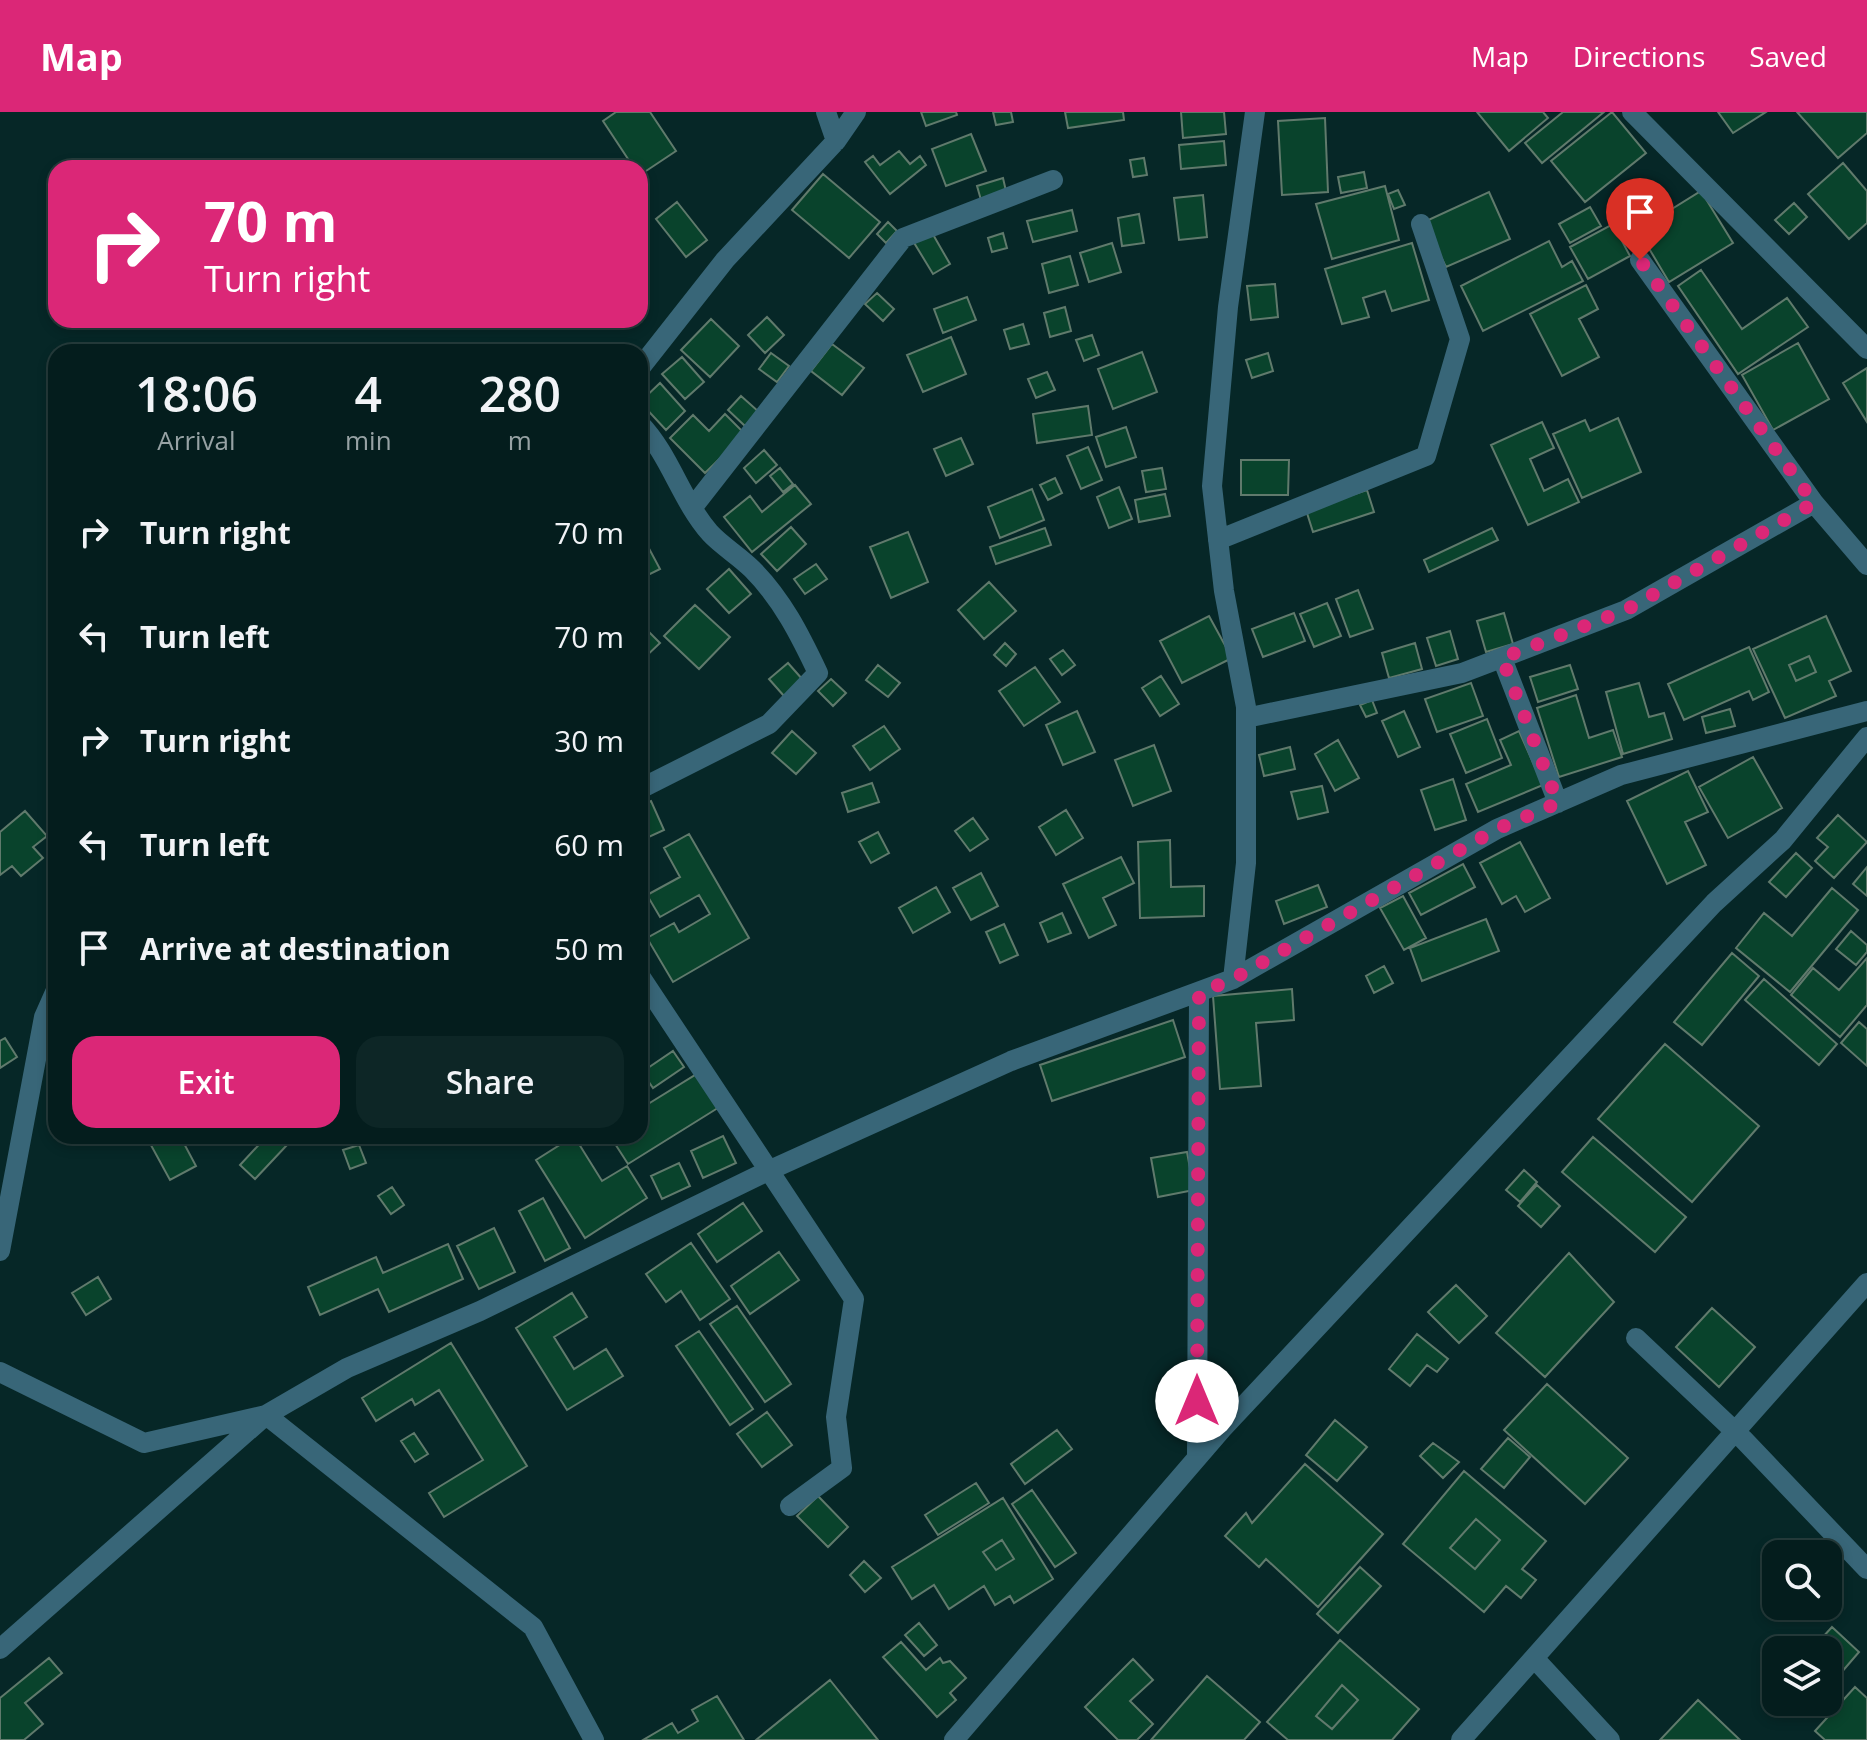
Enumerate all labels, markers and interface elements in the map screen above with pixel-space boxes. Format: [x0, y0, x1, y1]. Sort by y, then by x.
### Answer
text: Map [40, 30, 123, 82]
text: Map [1471, 37, 1529, 75]
text: Directions [1573, 37, 1705, 75]
text: Saved [1749, 37, 1827, 75]
pin [1606, 178, 1674, 260]
text: 70 m [204, 182, 338, 258]
icon: arrive [1618, 190, 1662, 234]
icon: right [72, 192, 176, 296]
text: Turn right [204, 254, 370, 303]
text: 18:06 [135, 361, 258, 426]
text: 4 [355, 361, 382, 426]
text: 280 [479, 361, 561, 426]
text: Arrival [157, 422, 236, 458]
text: min [345, 422, 392, 458]
text: m [508, 422, 532, 458]
icon: right [72, 510, 116, 554]
text: Turn right [140, 512, 291, 553]
text: 70 m [554, 512, 624, 553]
icon: left [72, 614, 116, 658]
text: Turn left [140, 616, 270, 657]
text: 70 m [554, 616, 624, 657]
icon: right [72, 718, 116, 762]
text: Turn right [140, 720, 291, 761]
text: 30 m [554, 720, 624, 761]
icon: left [72, 822, 116, 866]
text: Turn left [140, 824, 270, 865]
text: 60 m [554, 824, 624, 865]
icon: arrive [72, 926, 116, 970]
text: Arrive at destination [140, 928, 451, 969]
text: 50 m [554, 928, 624, 969]
button: Exit [72, 1036, 340, 1128]
button: Share [356, 1036, 624, 1128]
position arrow [1155, 1359, 1239, 1443]
map controls [1762, 1540, 1842, 1716]
button: search [1762, 1540, 1842, 1620]
button: layers [1762, 1636, 1842, 1716]

